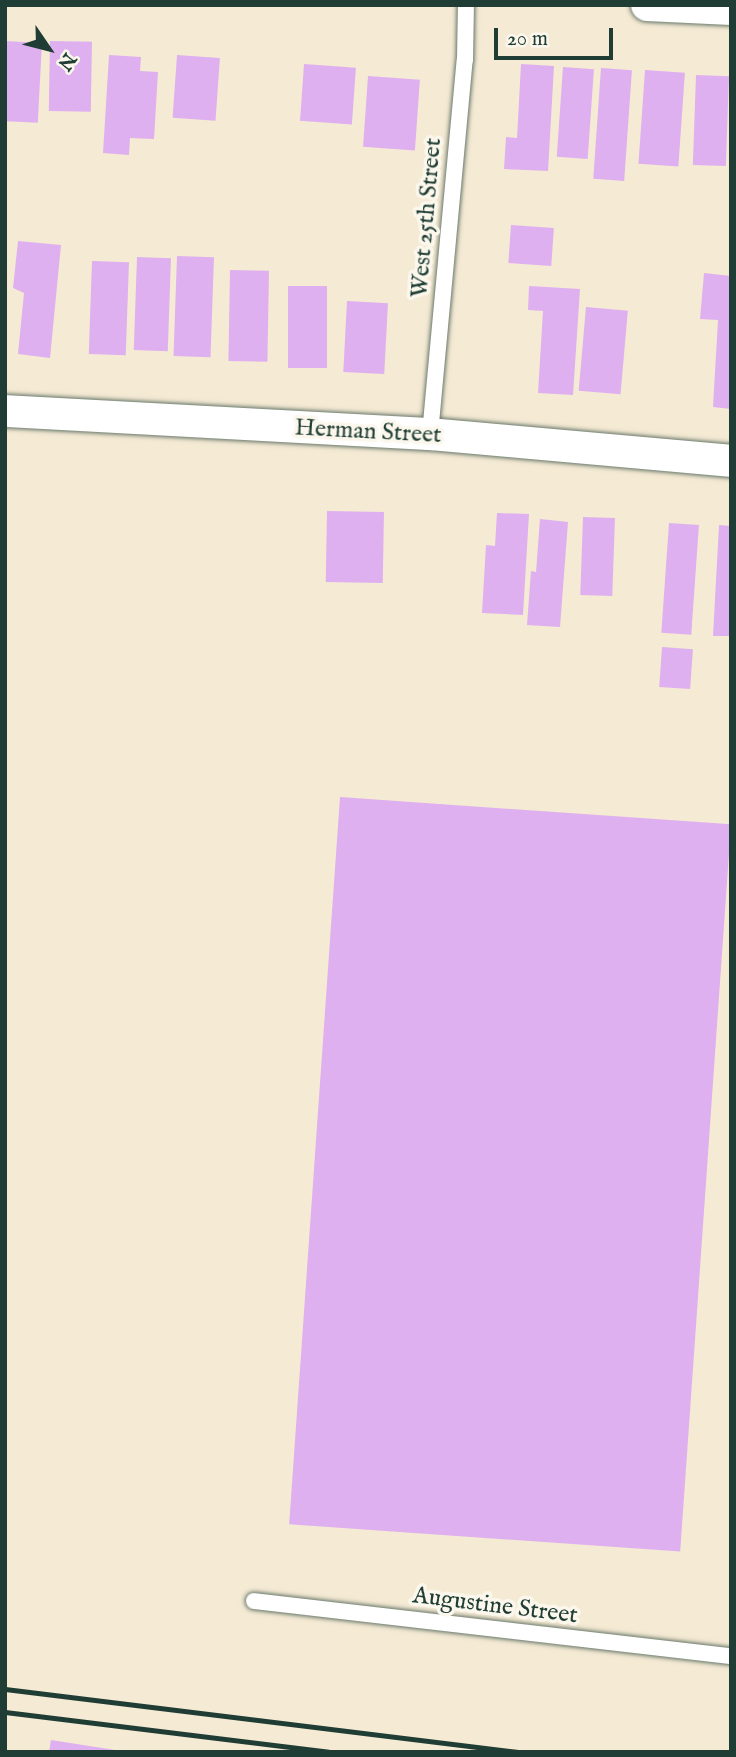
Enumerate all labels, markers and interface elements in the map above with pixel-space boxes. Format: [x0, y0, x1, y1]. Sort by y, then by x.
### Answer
north arrow [14, 14, 84, 84]
scale bar [498, 14, 617, 58]
text: 20 m [507, 26, 548, 53]
text: N [52, 47, 81, 75]
street label: West 25th Street [406, 137, 448, 299]
street label: Herman Street [294, 414, 442, 450]
street label: Augustine Street [411, 1582, 579, 1630]

